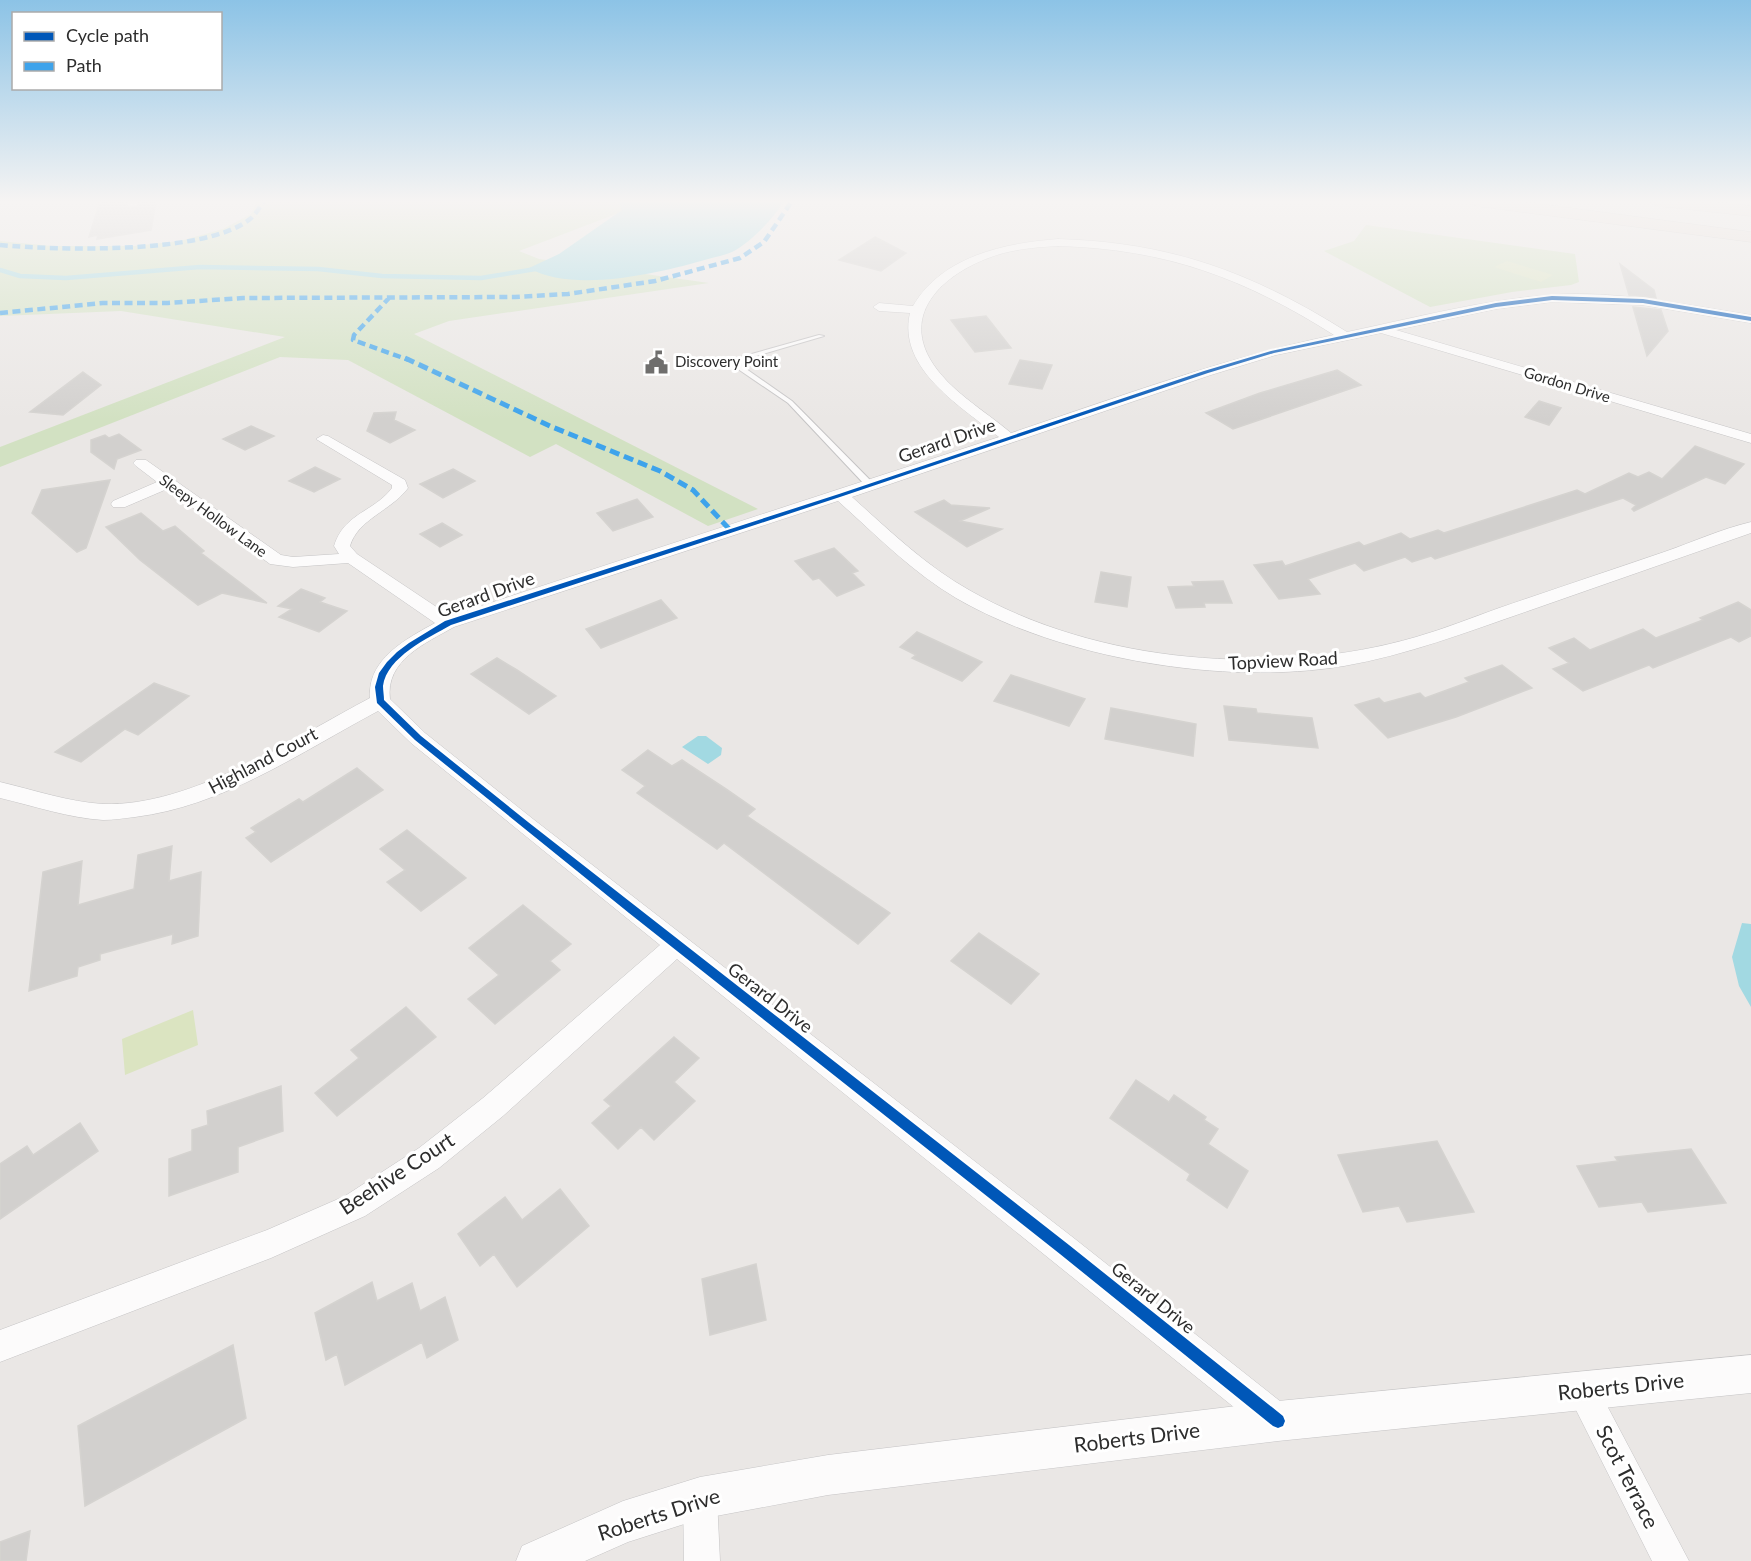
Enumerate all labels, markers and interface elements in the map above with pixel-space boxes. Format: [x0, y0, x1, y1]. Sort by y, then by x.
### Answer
legend [12, 12, 222, 90]
text: Cycle path [66, 24, 149, 46]
text: Path [66, 54, 102, 76]
public building icon: Discovery Point [644, 349, 670, 375]
place label: Discovery Point [675, 352, 779, 370]
street label: Gordon Drive [1522, 362, 1613, 406]
street label: Gerard Drive [895, 413, 998, 467]
street label: Sleepy Hollow Lane [156, 470, 271, 560]
street label: Gerard Drive [434, 566, 537, 622]
street label: Topview Road [1228, 646, 1338, 674]
street label: Highland Court [204, 722, 321, 798]
street label: Gerard Drive [724, 957, 817, 1037]
street label: Beehive Court [334, 1126, 459, 1219]
street label: Gerard Drive [1107, 1257, 1200, 1338]
street label: Roberts Drive [1556, 1366, 1685, 1405]
street label: Roberts Drive [1072, 1416, 1201, 1457]
street label: Scot Terrace [1592, 1420, 1665, 1532]
street label: Roberts Drive [594, 1482, 723, 1545]

